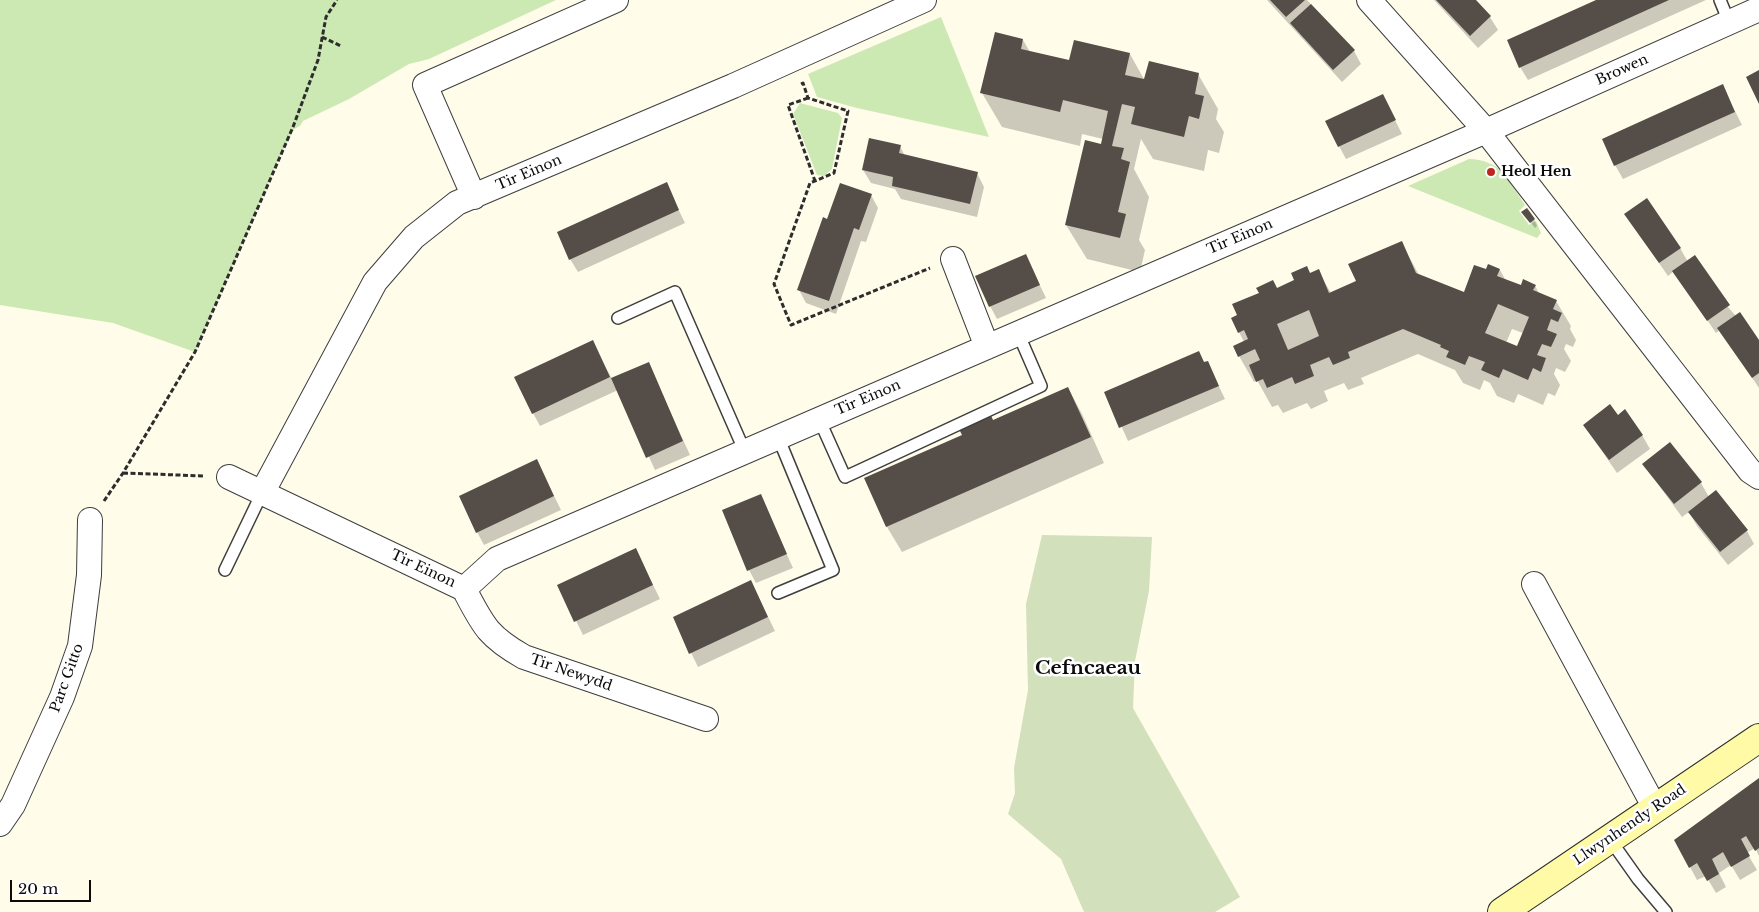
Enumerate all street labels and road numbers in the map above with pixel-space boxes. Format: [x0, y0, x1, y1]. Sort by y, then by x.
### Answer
street label: Browen [1593, 51, 1651, 89]
street label: Tir Einon [494, 152, 564, 194]
street label: Tir Einon [1205, 216, 1275, 258]
street label: Tir Einon [833, 377, 903, 419]
street label: Tir Einon [388, 547, 458, 591]
street label: Parc Gitto [47, 641, 87, 715]
street label: Tir Newydd [528, 651, 614, 695]
street label: Llwynhendy Road [1571, 781, 1689, 869]

